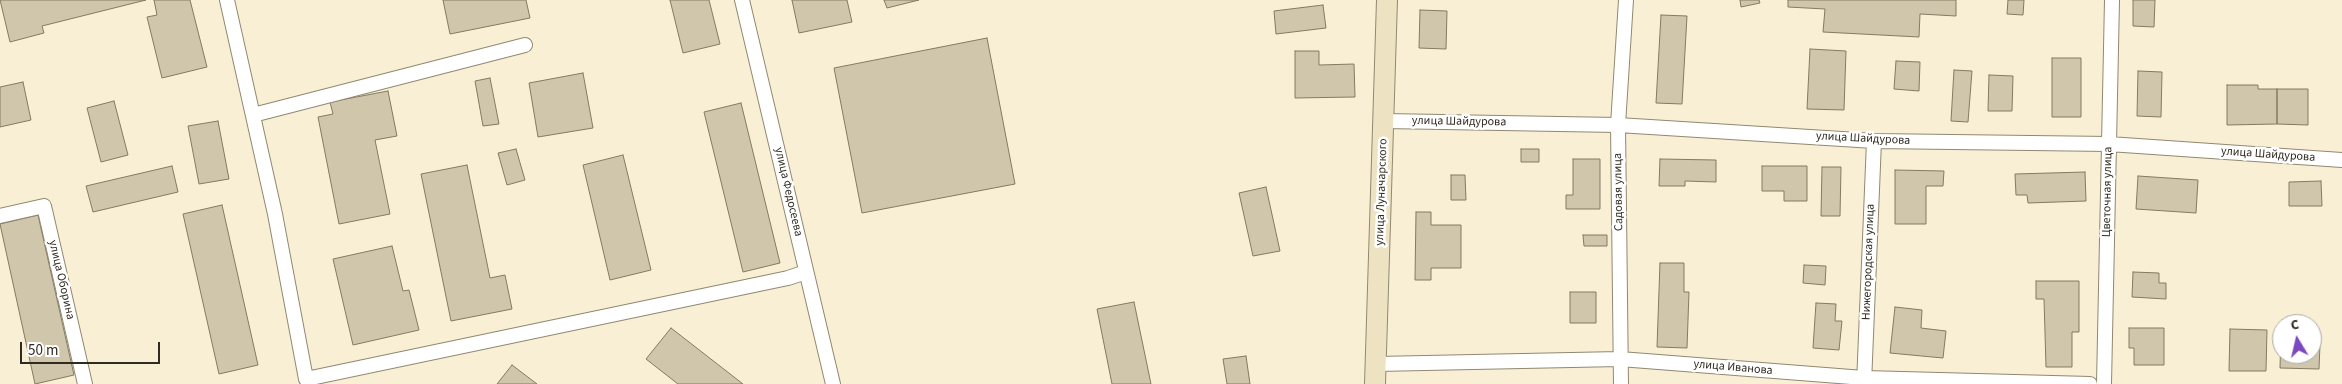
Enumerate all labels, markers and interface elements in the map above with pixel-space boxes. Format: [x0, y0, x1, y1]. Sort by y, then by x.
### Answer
street label: улица Шайдурова [1412, 114, 1506, 130]
street label: улица Шайдурова [1815, 129, 1911, 149]
street label: улица Луначарского [1373, 138, 1391, 246]
street label: улица Шайдурова [2220, 145, 2316, 165]
street label: улица Федосеева [771, 146, 805, 238]
street label: Цветочная улица [2100, 147, 2116, 237]
street label: Садовая улица [1611, 153, 1627, 231]
street label: Нижегородская улица [1860, 204, 1878, 320]
street label: улица Оборина [45, 239, 77, 321]
north arrow [2272, 314, 2322, 364]
text: С [2289, 315, 2300, 336]
scale bar [22, 332, 162, 364]
text: 50 m [28, 340, 58, 361]
street label: улица Иванова [1693, 357, 1773, 379]

